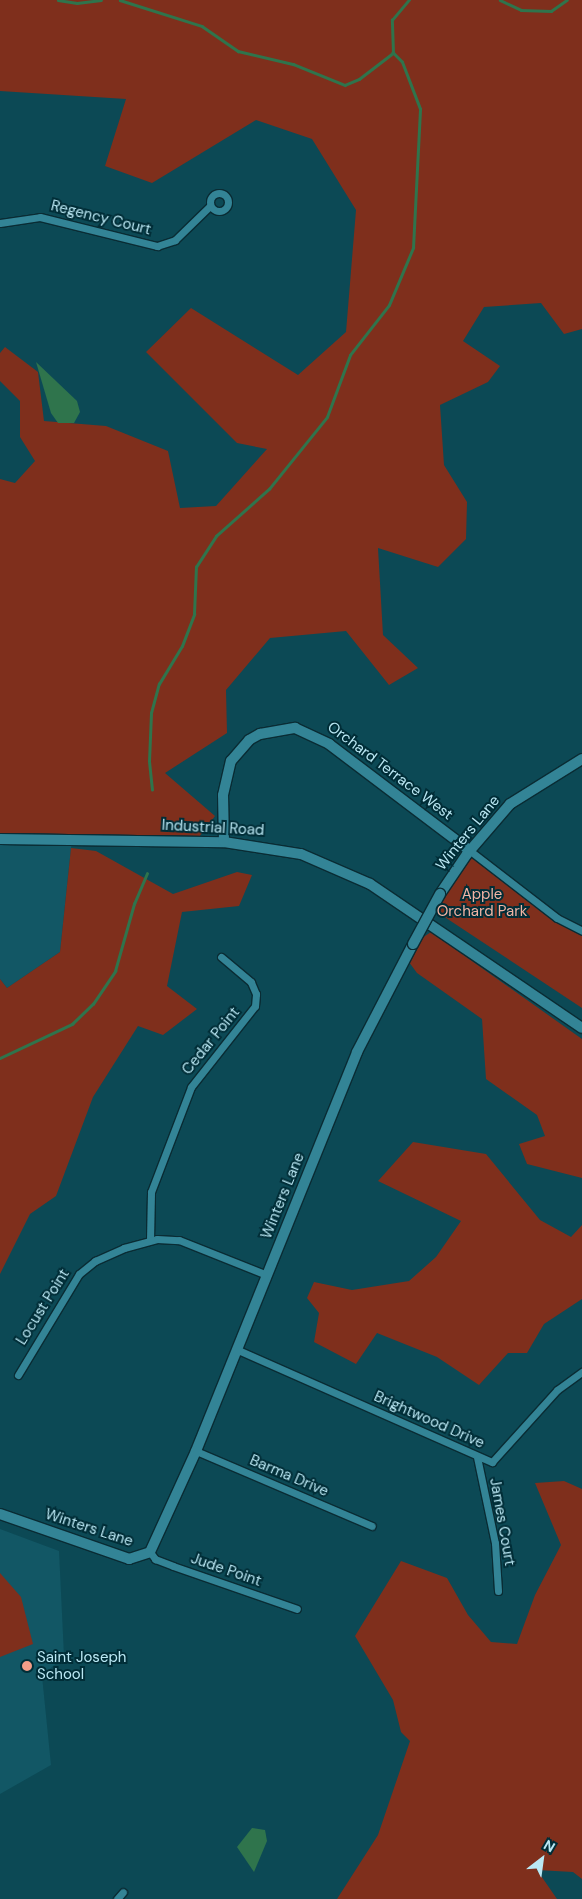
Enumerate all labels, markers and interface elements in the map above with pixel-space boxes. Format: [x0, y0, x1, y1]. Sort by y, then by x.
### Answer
street label: Regency Court [49, 197, 153, 239]
street label: Orchard Terrace West [324, 718, 456, 824]
street label: Winters Lane [432, 792, 504, 874]
street label: Industrial Road [161, 816, 265, 840]
park label: Apple Orchard Park [437, 885, 527, 920]
street label: Cedar Point [178, 1004, 244, 1078]
street label: Winters Lane [258, 1150, 308, 1242]
street label: Locust Point [13, 1266, 73, 1348]
street label: Brightwood Drive [371, 1388, 487, 1452]
street label: Barma Drive [247, 1451, 331, 1501]
street label: James Court [485, 1477, 519, 1567]
street label: Winters Lane [43, 1505, 135, 1551]
street label: Jude Point [188, 1550, 264, 1590]
place label: Saint Joseph School [37, 1648, 126, 1683]
marker: Saint Joseph School [21, 1660, 33, 1672]
north arrow [517, 1834, 567, 1884]
text: N [541, 1836, 558, 1856]

